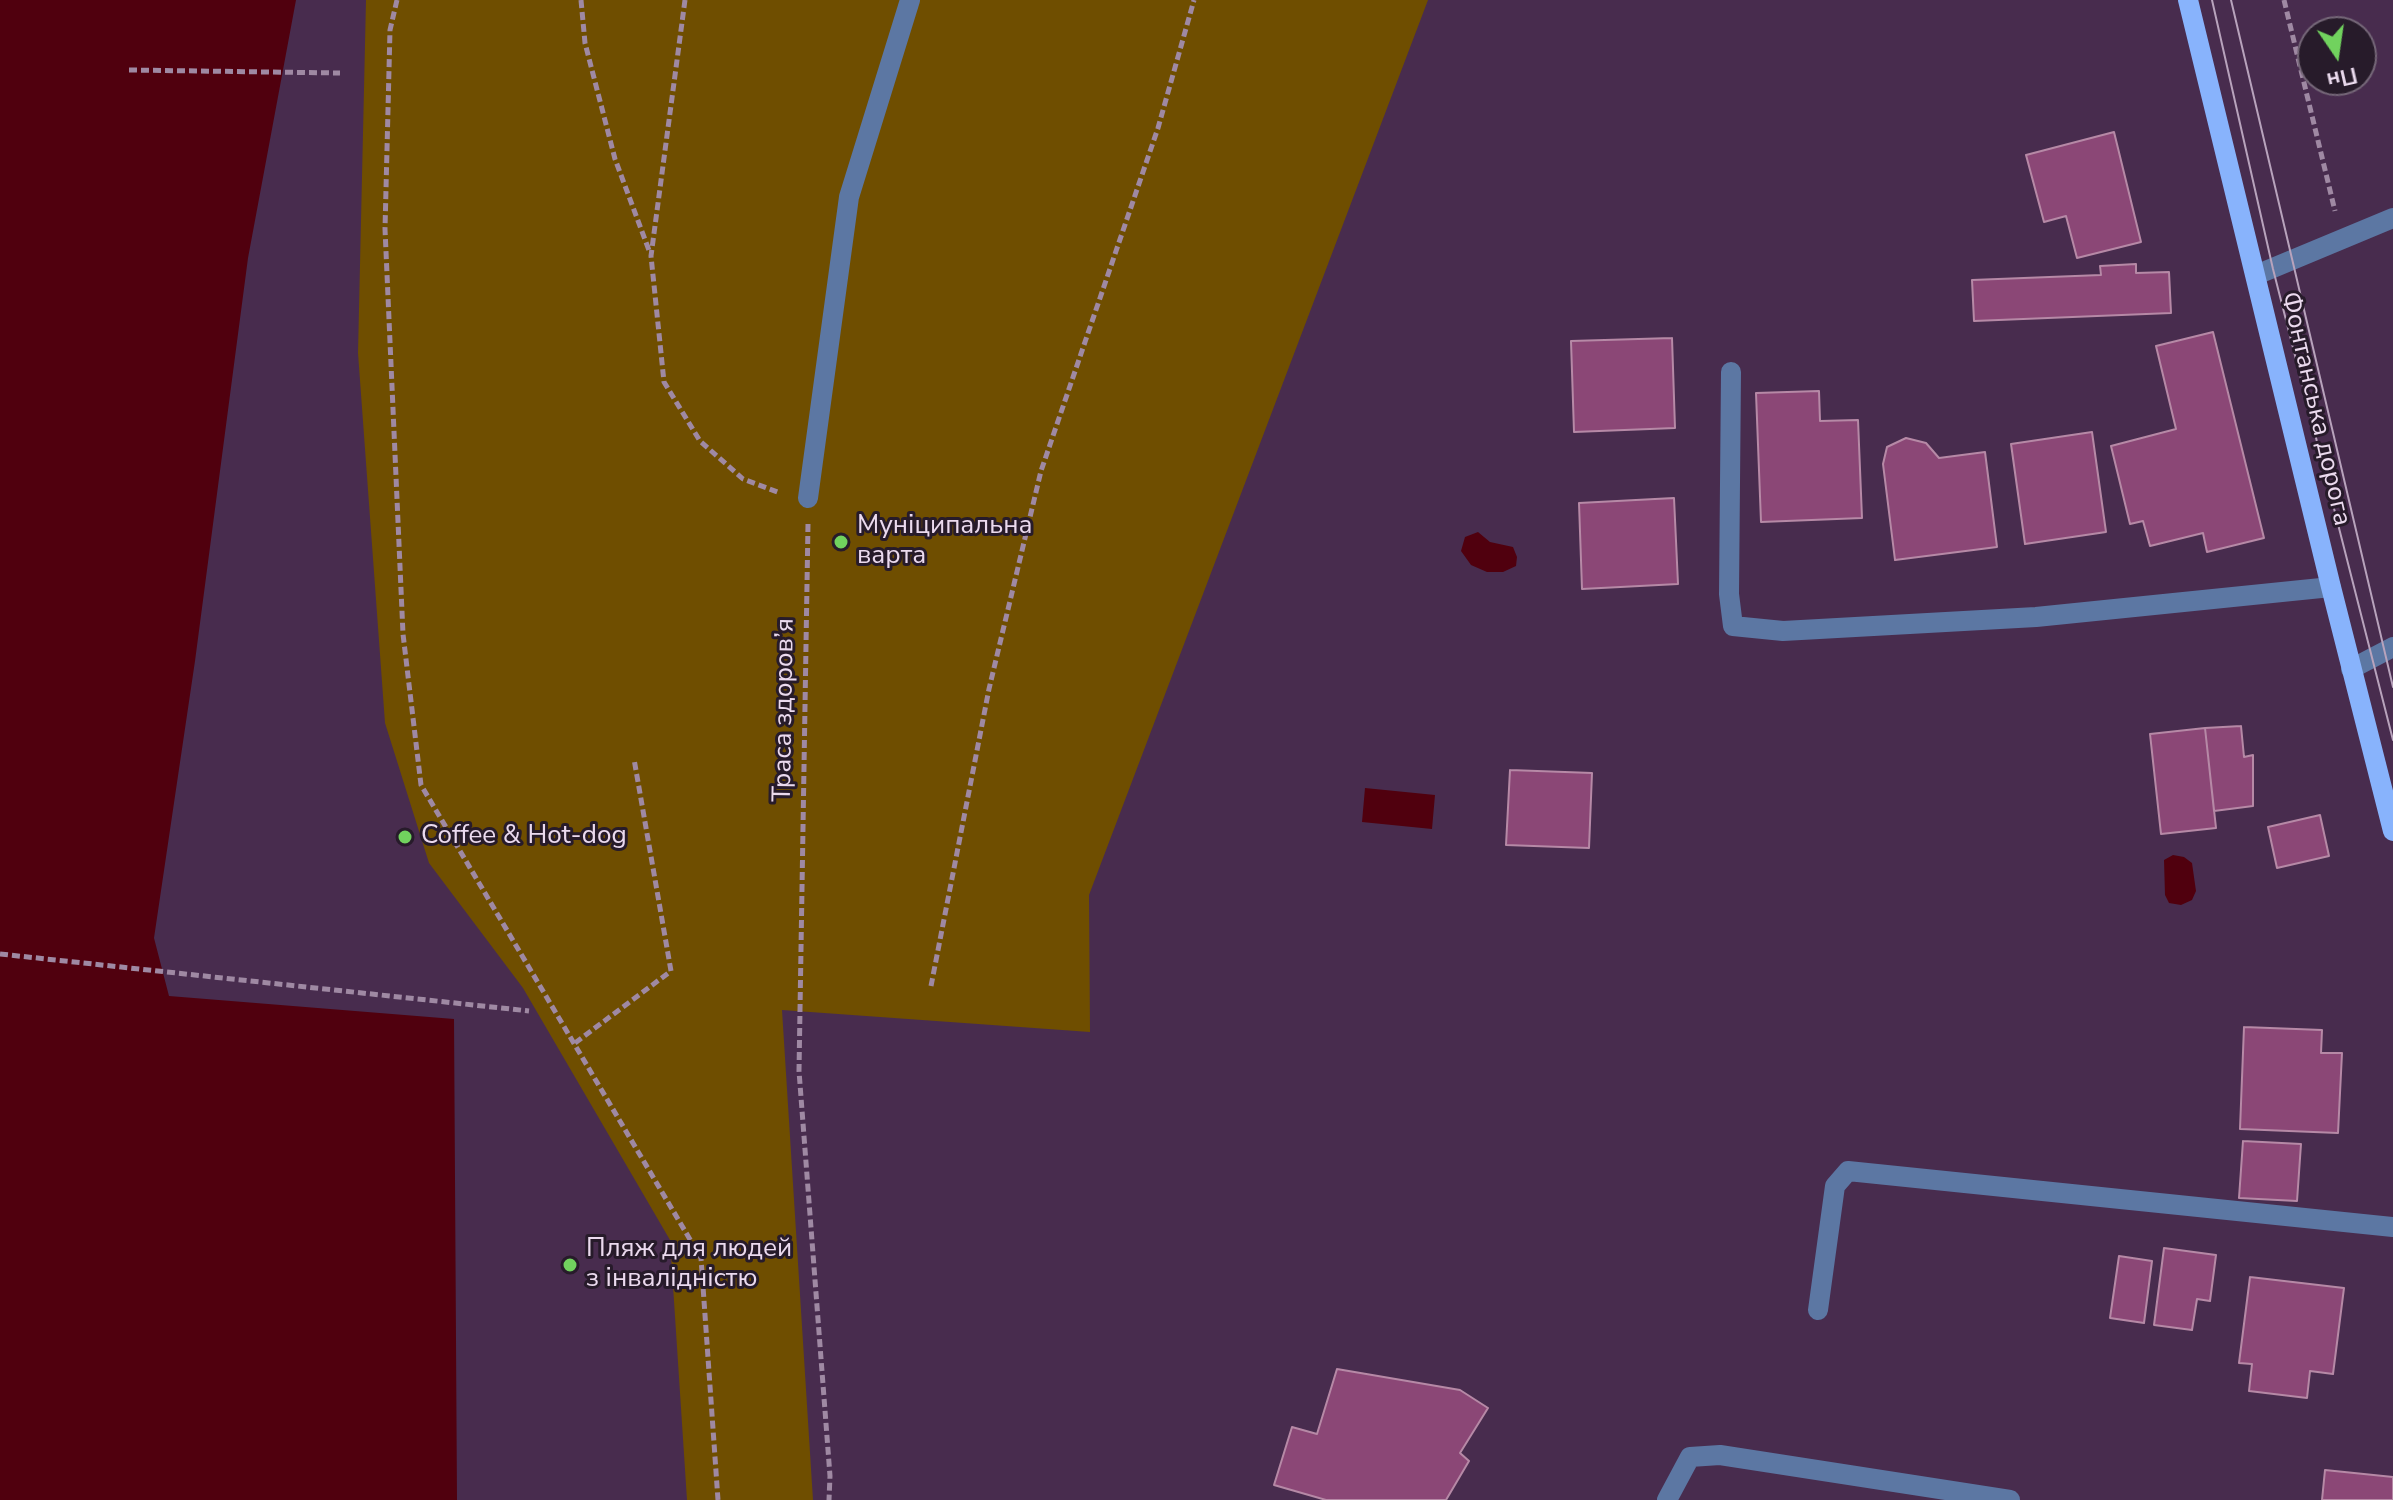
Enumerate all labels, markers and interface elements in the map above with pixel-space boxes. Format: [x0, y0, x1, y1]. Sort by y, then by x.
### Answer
north arrow [2297, 16, 2377, 96]
text: Пн [2324, 59, 2360, 95]
street label: Фонтанська дорога [2273, 289, 2357, 529]
place label: Муніципальна варта [857, 511, 1032, 572]
marker: Муніципальна варта [832, 533, 850, 551]
street label: Траса здоров’я [768, 618, 802, 802]
place label: Coffee & Hot-dog [421, 821, 627, 853]
marker: Coffee & Hot-dog [396, 828, 414, 846]
place label: Пляж для людей з інвалідністю [586, 1234, 792, 1296]
marker: Пляж для людей з інвалідністю [561, 1256, 579, 1274]

